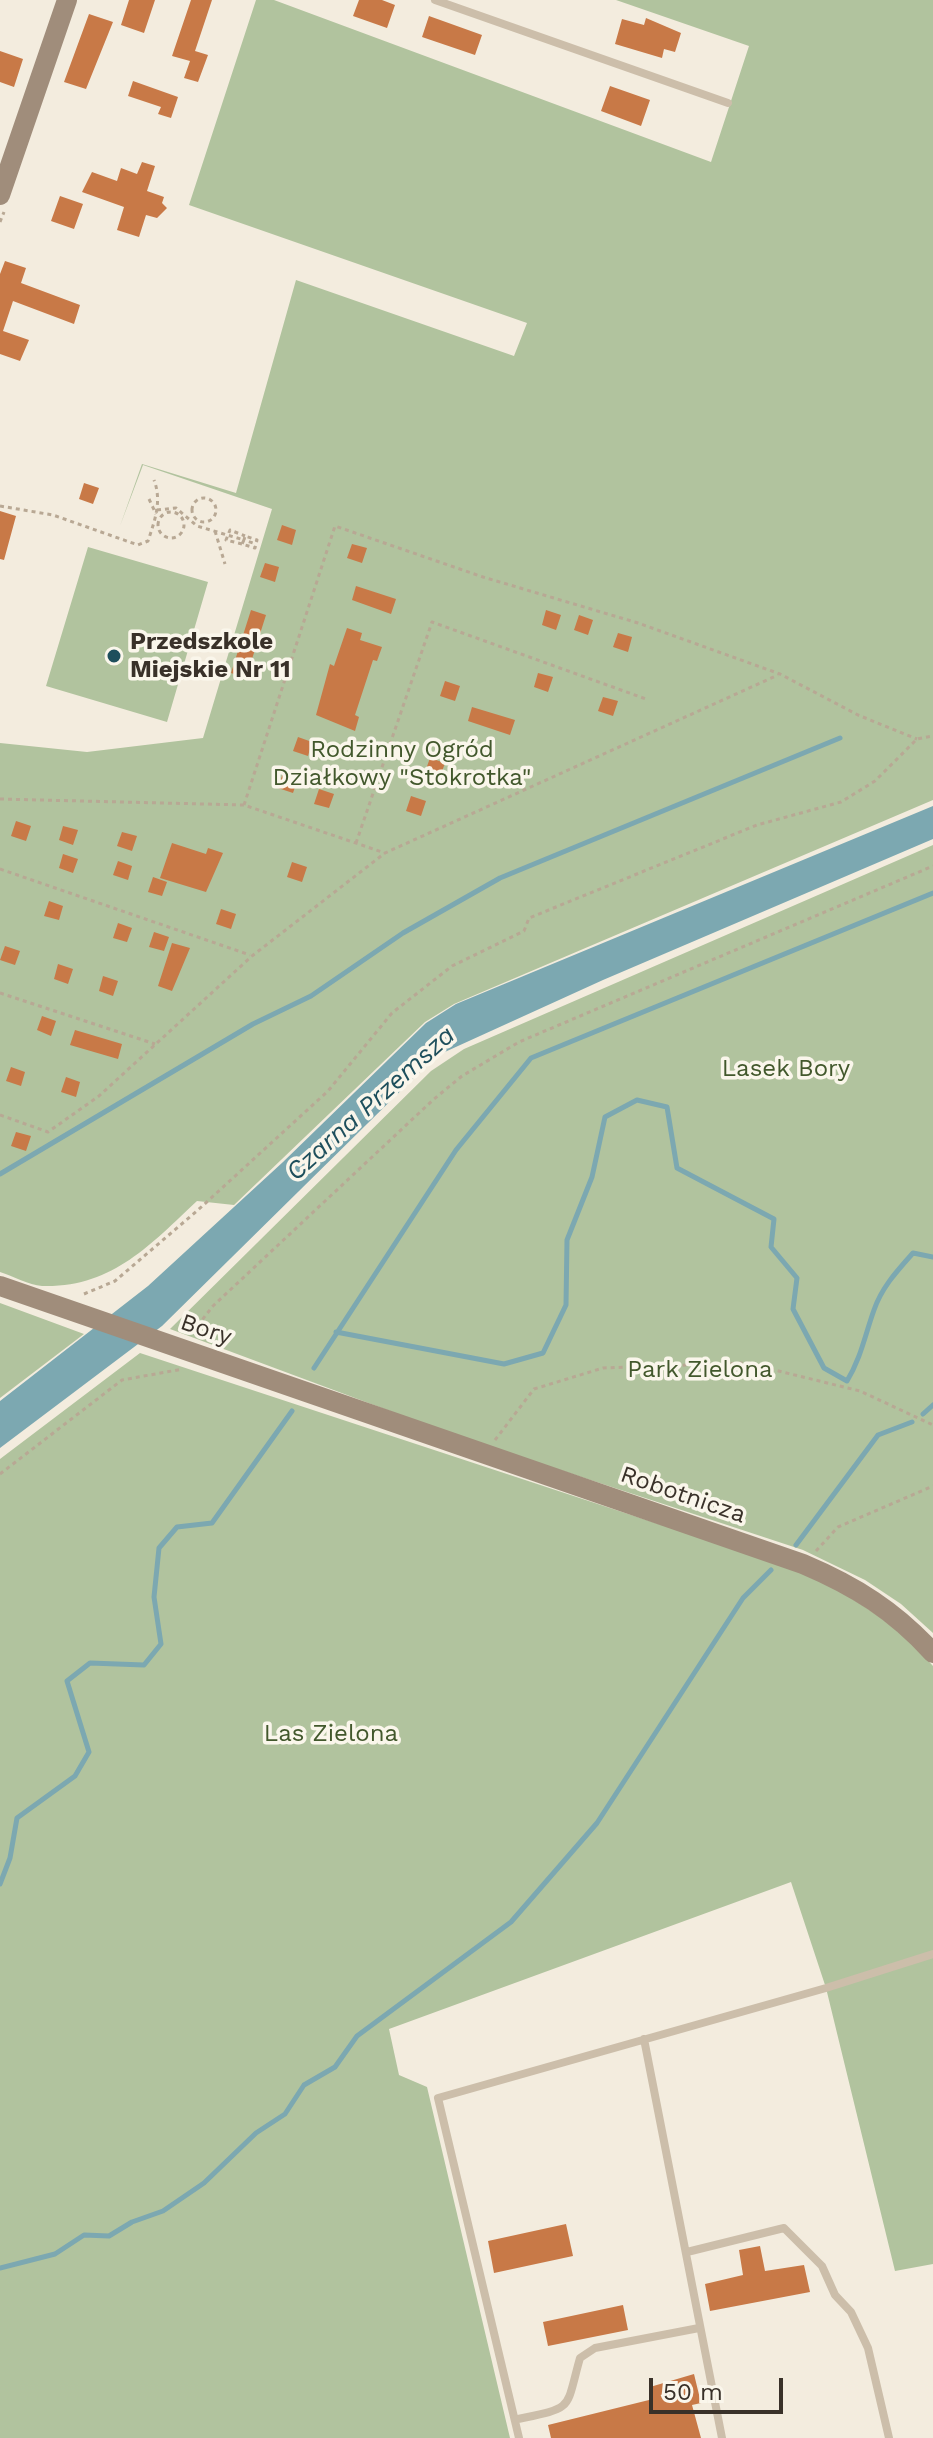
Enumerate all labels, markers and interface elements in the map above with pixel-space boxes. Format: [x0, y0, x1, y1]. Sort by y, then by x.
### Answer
place label: Przedszkole Miejskie Nr 11 [130, 628, 291, 684]
marker: Przedszkole Miejskie Nr 11 [105, 647, 123, 665]
park label: Rodzinny Ogród Działkowy "Stokrotka" [273, 736, 531, 792]
water label: Czarna Przemsza [280, 1020, 462, 1188]
park label: Lasek Bory [722, 1055, 850, 1083]
street label: Bory [177, 1308, 235, 1352]
park label: Park Zielona [627, 1356, 773, 1384]
street label: Robotnicza [617, 1460, 749, 1530]
park label: Las Zielona [264, 1720, 398, 1748]
scale bar [653, 2362, 787, 2412]
text: 50 m [663, 2378, 723, 2406]

